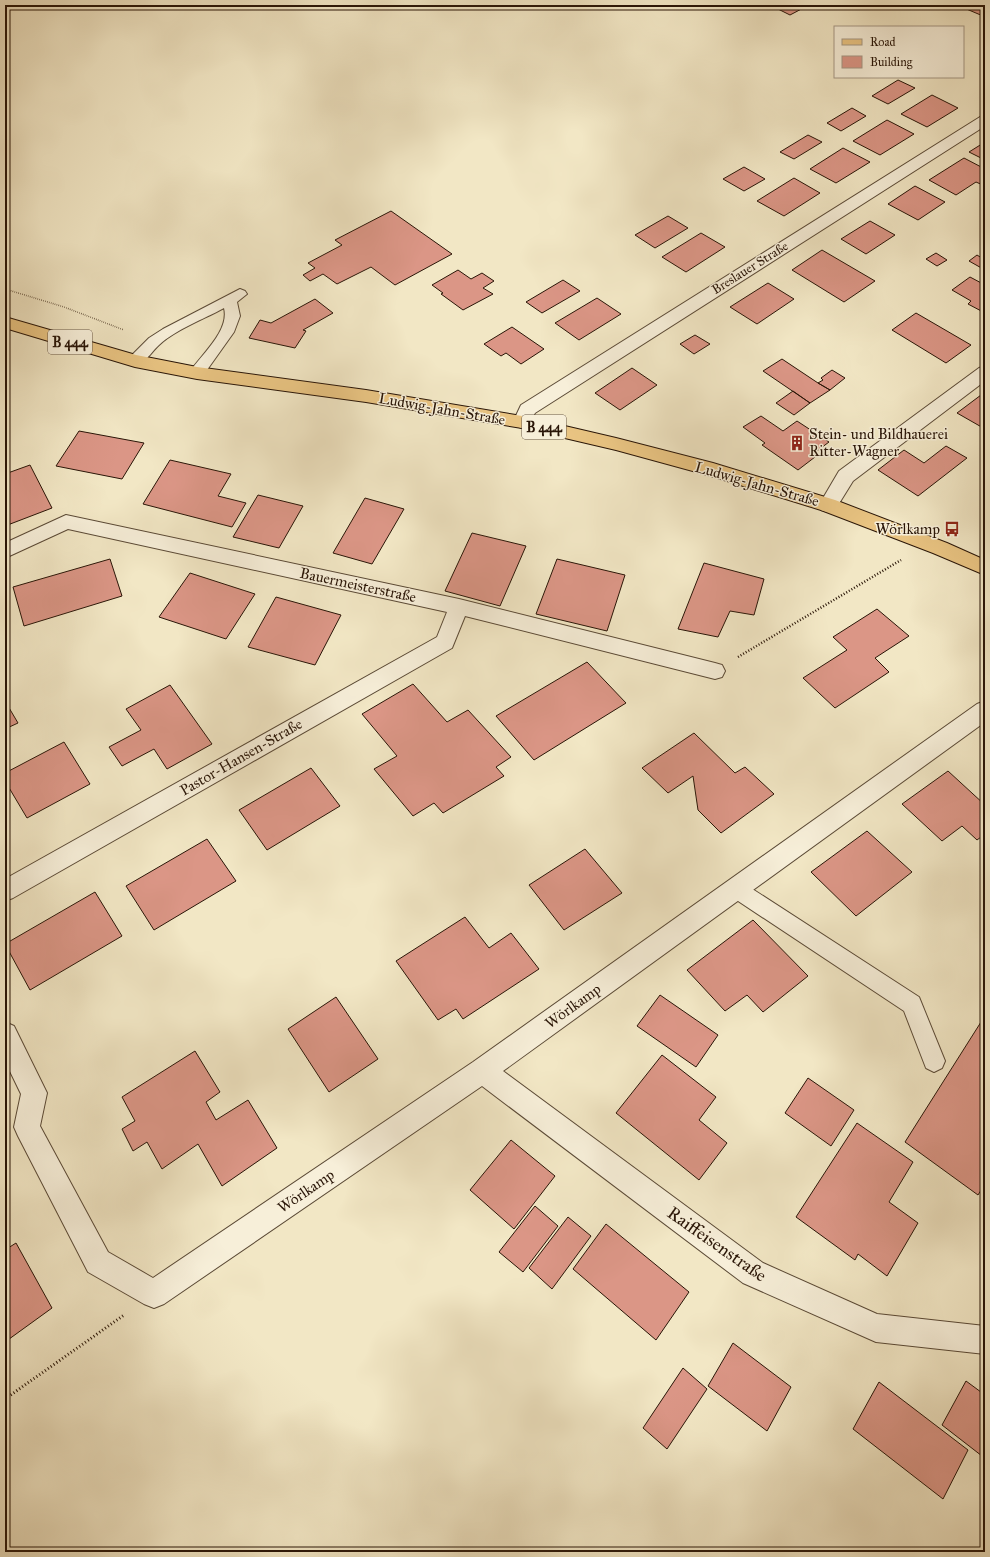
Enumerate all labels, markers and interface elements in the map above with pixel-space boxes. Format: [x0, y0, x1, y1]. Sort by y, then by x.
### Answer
legend [834, 26, 964, 78]
text: Road [870, 35, 896, 49]
text: Building [870, 55, 913, 70]
street label: Breslauer Straße [709, 238, 792, 298]
road number: B 444 [48, 330, 92, 354]
street label: Ludwig-Jahn-Straße [377, 389, 507, 430]
road number: B 444 [522, 415, 566, 439]
place label: Stein- und Bildhauerei Ritter-Wagner [809, 425, 948, 460]
building icon: Stein- und Bildhauerei Ritter-Wagner [788, 434, 806, 452]
street label: Ludwig-Jahn-Straße [693, 458, 821, 511]
place label: Wörlkamp [875, 520, 940, 538]
bus stop icon: Wörlkamp [943, 520, 961, 538]
street label: Bauermeisterstraße [298, 564, 418, 606]
street label: Pastor-Hansen-Straße [177, 715, 305, 799]
street label: Wörlkamp [542, 980, 604, 1032]
street label: Wörlkamp [274, 1165, 338, 1217]
street label: Raiffeisenstraße [663, 1202, 771, 1286]

